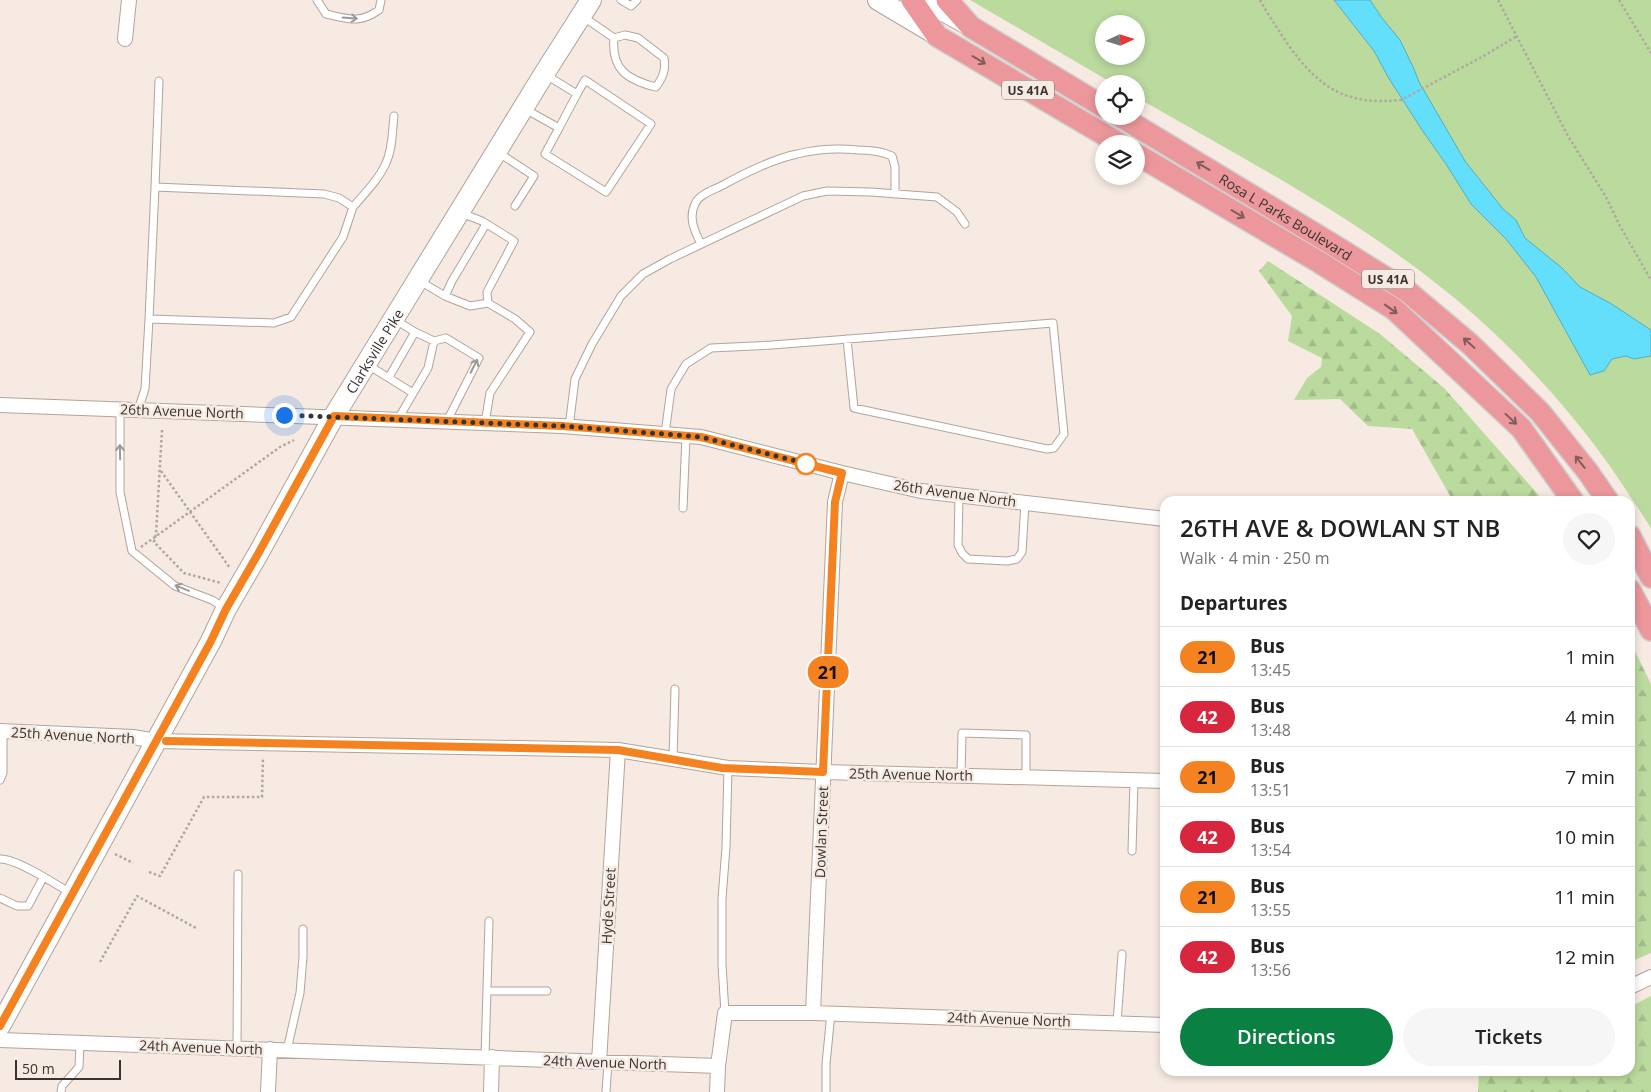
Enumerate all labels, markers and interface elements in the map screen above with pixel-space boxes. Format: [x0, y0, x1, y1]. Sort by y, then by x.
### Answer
one-way arrow [342, 14, 358, 23]
north arrow [1095, 15, 1145, 65]
map controls [1095, 15, 1145, 185]
one-way arrow [972, 56, 986, 66]
button: locate [1095, 75, 1145, 125]
road number: US 41A [1002, 80, 1054, 100]
button: layers [1095, 135, 1145, 185]
one-way arrow [1197, 161, 1211, 171]
street label: Rosa L Parks Boulevard [1216, 169, 1356, 264]
one-way arrow [1231, 210, 1245, 220]
road number: US 41A [1362, 270, 1414, 288]
one-way arrow [1384, 304, 1398, 314]
street label: Clarksville Pike [341, 305, 407, 397]
one-way arrow [1463, 337, 1476, 349]
one-way arrow [469, 359, 479, 374]
street label: 26th Avenue North [120, 399, 244, 423]
your location [272, 403, 297, 428]
one-way arrow [1505, 413, 1517, 425]
one-way arrow [115, 444, 124, 460]
unlabelled marker [795, 453, 817, 475]
one-way arrow [1574, 456, 1585, 469]
street label: 26th Avenue North [892, 475, 1018, 511]
text: 26TH AVE & DOWLAN ST NB [1180, 511, 1500, 544]
button: heart [1563, 513, 1615, 565]
text: Walk · 4 min · 250 m [1180, 547, 1330, 569]
one-way arrow [175, 583, 190, 593]
text: Departures [1180, 590, 1287, 616]
text: Bus [1250, 633, 1285, 659]
text: 1 min [1565, 644, 1615, 670]
text: 21 [1197, 645, 1218, 669]
line badge: 21 [806, 656, 850, 688]
text: 13:45 [1250, 659, 1291, 681]
text: 21 [818, 660, 838, 684]
text: Bus [1250, 693, 1285, 719]
text: 4 min [1565, 704, 1615, 730]
text: 42 [1197, 705, 1218, 729]
text: 13:48 [1250, 719, 1291, 741]
street label: 25th Avenue North [11, 722, 135, 748]
text: Bus [1250, 753, 1285, 779]
street label: 25th Avenue North [849, 763, 973, 785]
text: 7 min [1565, 764, 1615, 790]
text: 21 [1197, 765, 1218, 789]
text: 13:51 [1250, 779, 1291, 801]
street label: Dowlan Street [810, 786, 832, 878]
text: Bus [1250, 813, 1285, 839]
text: 10 min [1554, 824, 1615, 850]
text: 42 [1197, 825, 1218, 849]
text: 13:54 [1250, 839, 1291, 861]
street label: Hyde Street [597, 867, 619, 945]
text: Bus [1250, 873, 1285, 899]
text: 11 min [1554, 884, 1615, 910]
text: 21 [1197, 885, 1218, 909]
text: 13:55 [1250, 899, 1291, 921]
text: Bus [1250, 933, 1285, 959]
text: 12 min [1554, 944, 1615, 970]
text: 42 [1197, 945, 1218, 969]
text: 13:56 [1250, 959, 1291, 981]
street label: 24th Avenue North [947, 1007, 1071, 1031]
button: Directions [1180, 1008, 1393, 1066]
button: Tickets [1403, 1008, 1615, 1066]
street label: 24th Avenue North [139, 1035, 263, 1059]
street label: 24th Avenue North [543, 1050, 667, 1074]
scale bar [15, 1057, 121, 1080]
text: 50 m [22, 1059, 55, 1078]

